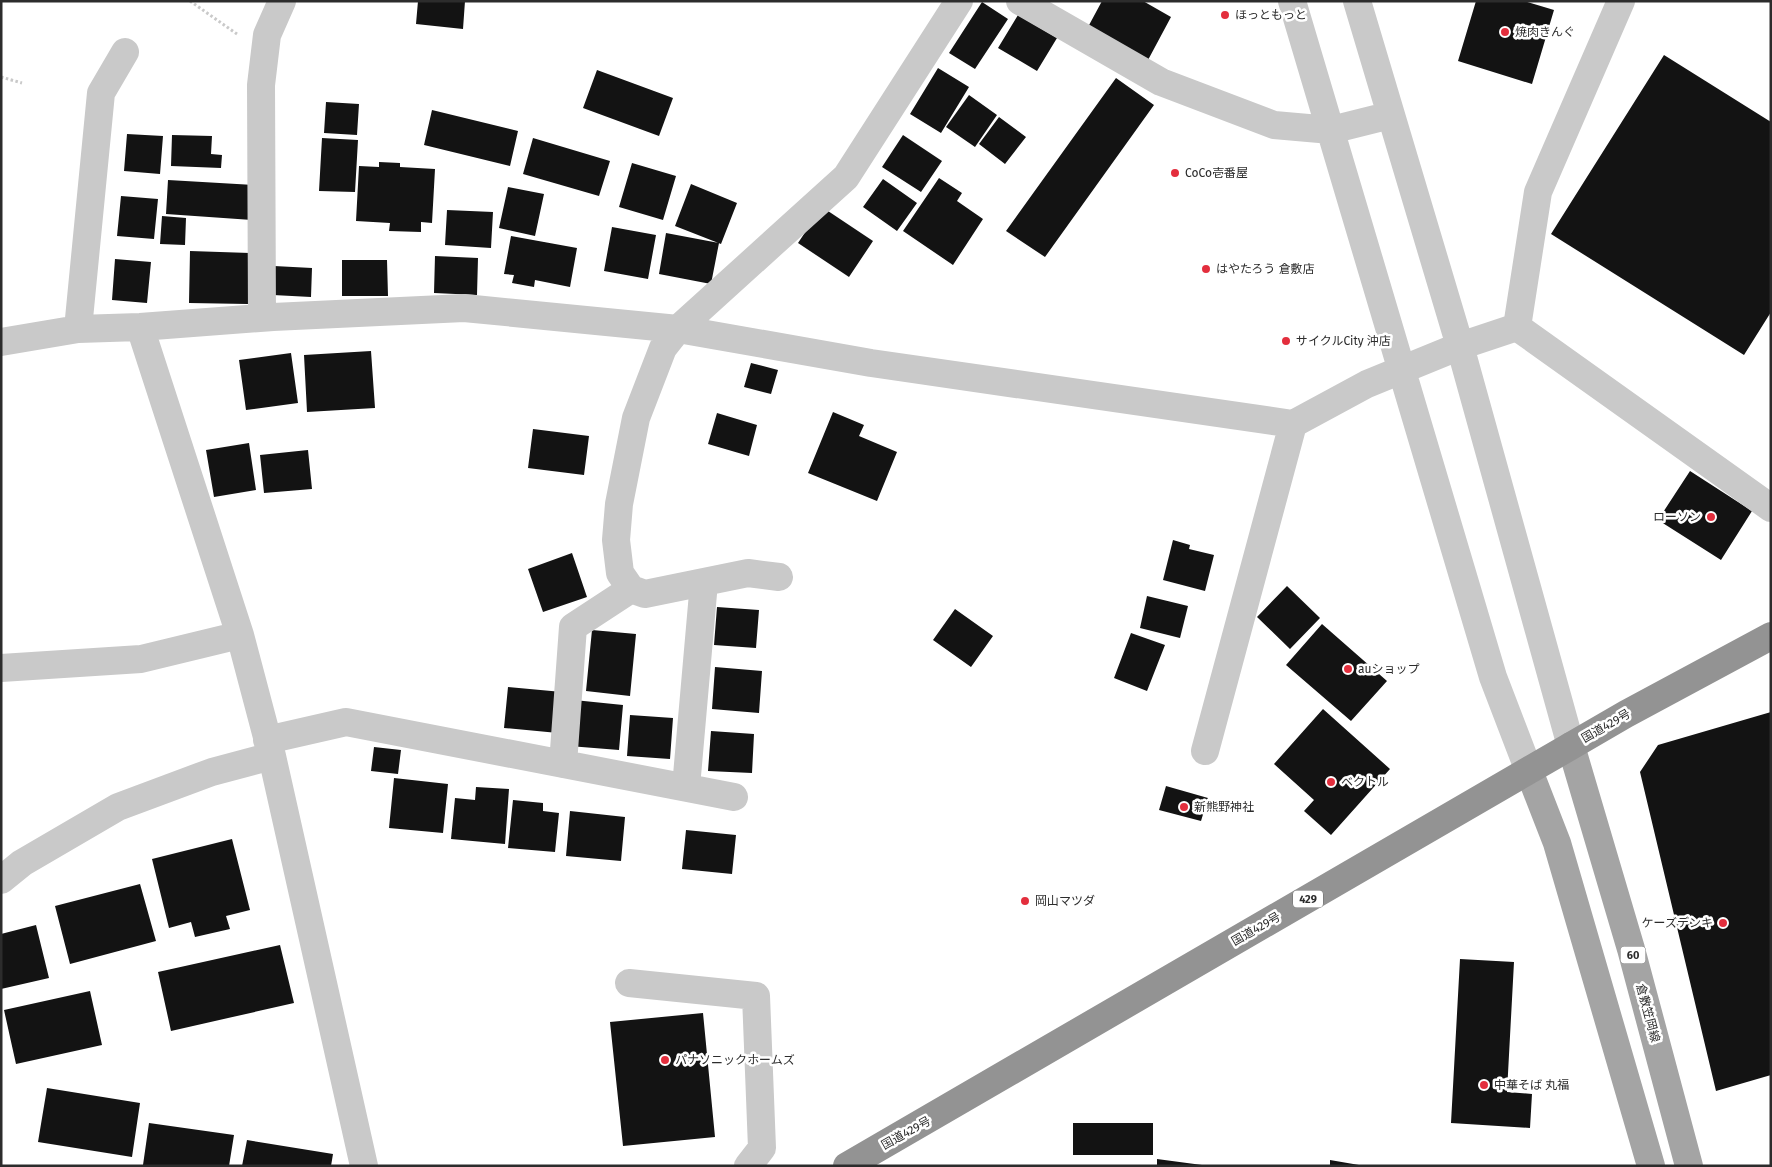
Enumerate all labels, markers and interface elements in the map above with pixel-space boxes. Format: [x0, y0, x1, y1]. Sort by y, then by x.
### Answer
place label: ほっともっと [1235, 8, 1307, 22]
marker: ほっともっと [1219, 9, 1231, 21]
place label: 焼肉きんぐ [1515, 25, 1575, 39]
marker: 焼肉きんぐ [1499, 26, 1511, 38]
place label: CoCo壱番屋 [1185, 166, 1248, 180]
marker: CoCo壱番屋 [1169, 167, 1181, 179]
place label: はやたろう 倉敷店 [1216, 262, 1314, 276]
marker: はやたろう 倉敷店 [1200, 263, 1212, 275]
place label: サイクルCity 沖店 [1296, 334, 1391, 348]
marker: サイクルCity 沖店 [1280, 335, 1292, 347]
place label: ローソン [1653, 510, 1701, 524]
marker: ローソン [1705, 511, 1717, 523]
place label: auショップ [1358, 662, 1420, 676]
marker: auショップ [1342, 663, 1354, 675]
street label: 国道429号 [1579, 706, 1633, 746]
place label: ベクトル [1341, 775, 1389, 789]
marker: ベクトル [1325, 776, 1337, 788]
place label: 新熊野神社 [1194, 800, 1254, 814]
marker: 新熊野神社 [1178, 801, 1190, 813]
road number: 429 [1293, 891, 1323, 908]
place label: 岡山マツダ [1035, 894, 1095, 908]
marker: 岡山マツダ [1019, 895, 1031, 907]
street label: 国道429号 [1229, 909, 1283, 949]
place label: ケーズデンキ [1642, 916, 1713, 930]
marker: ケーズデンキ [1717, 917, 1729, 929]
road number: 60 [1620, 946, 1646, 964]
street label: 倉敷笠岡線 [1633, 982, 1663, 1044]
place label: パナソニックホームズ [675, 1053, 795, 1067]
marker: パナソニックホームズ [659, 1054, 671, 1066]
place label: 中華そば 丸福 [1494, 1078, 1569, 1092]
marker: 中華そば 丸福 [1478, 1079, 1490, 1091]
street label: 国道429号 [879, 1114, 933, 1152]

